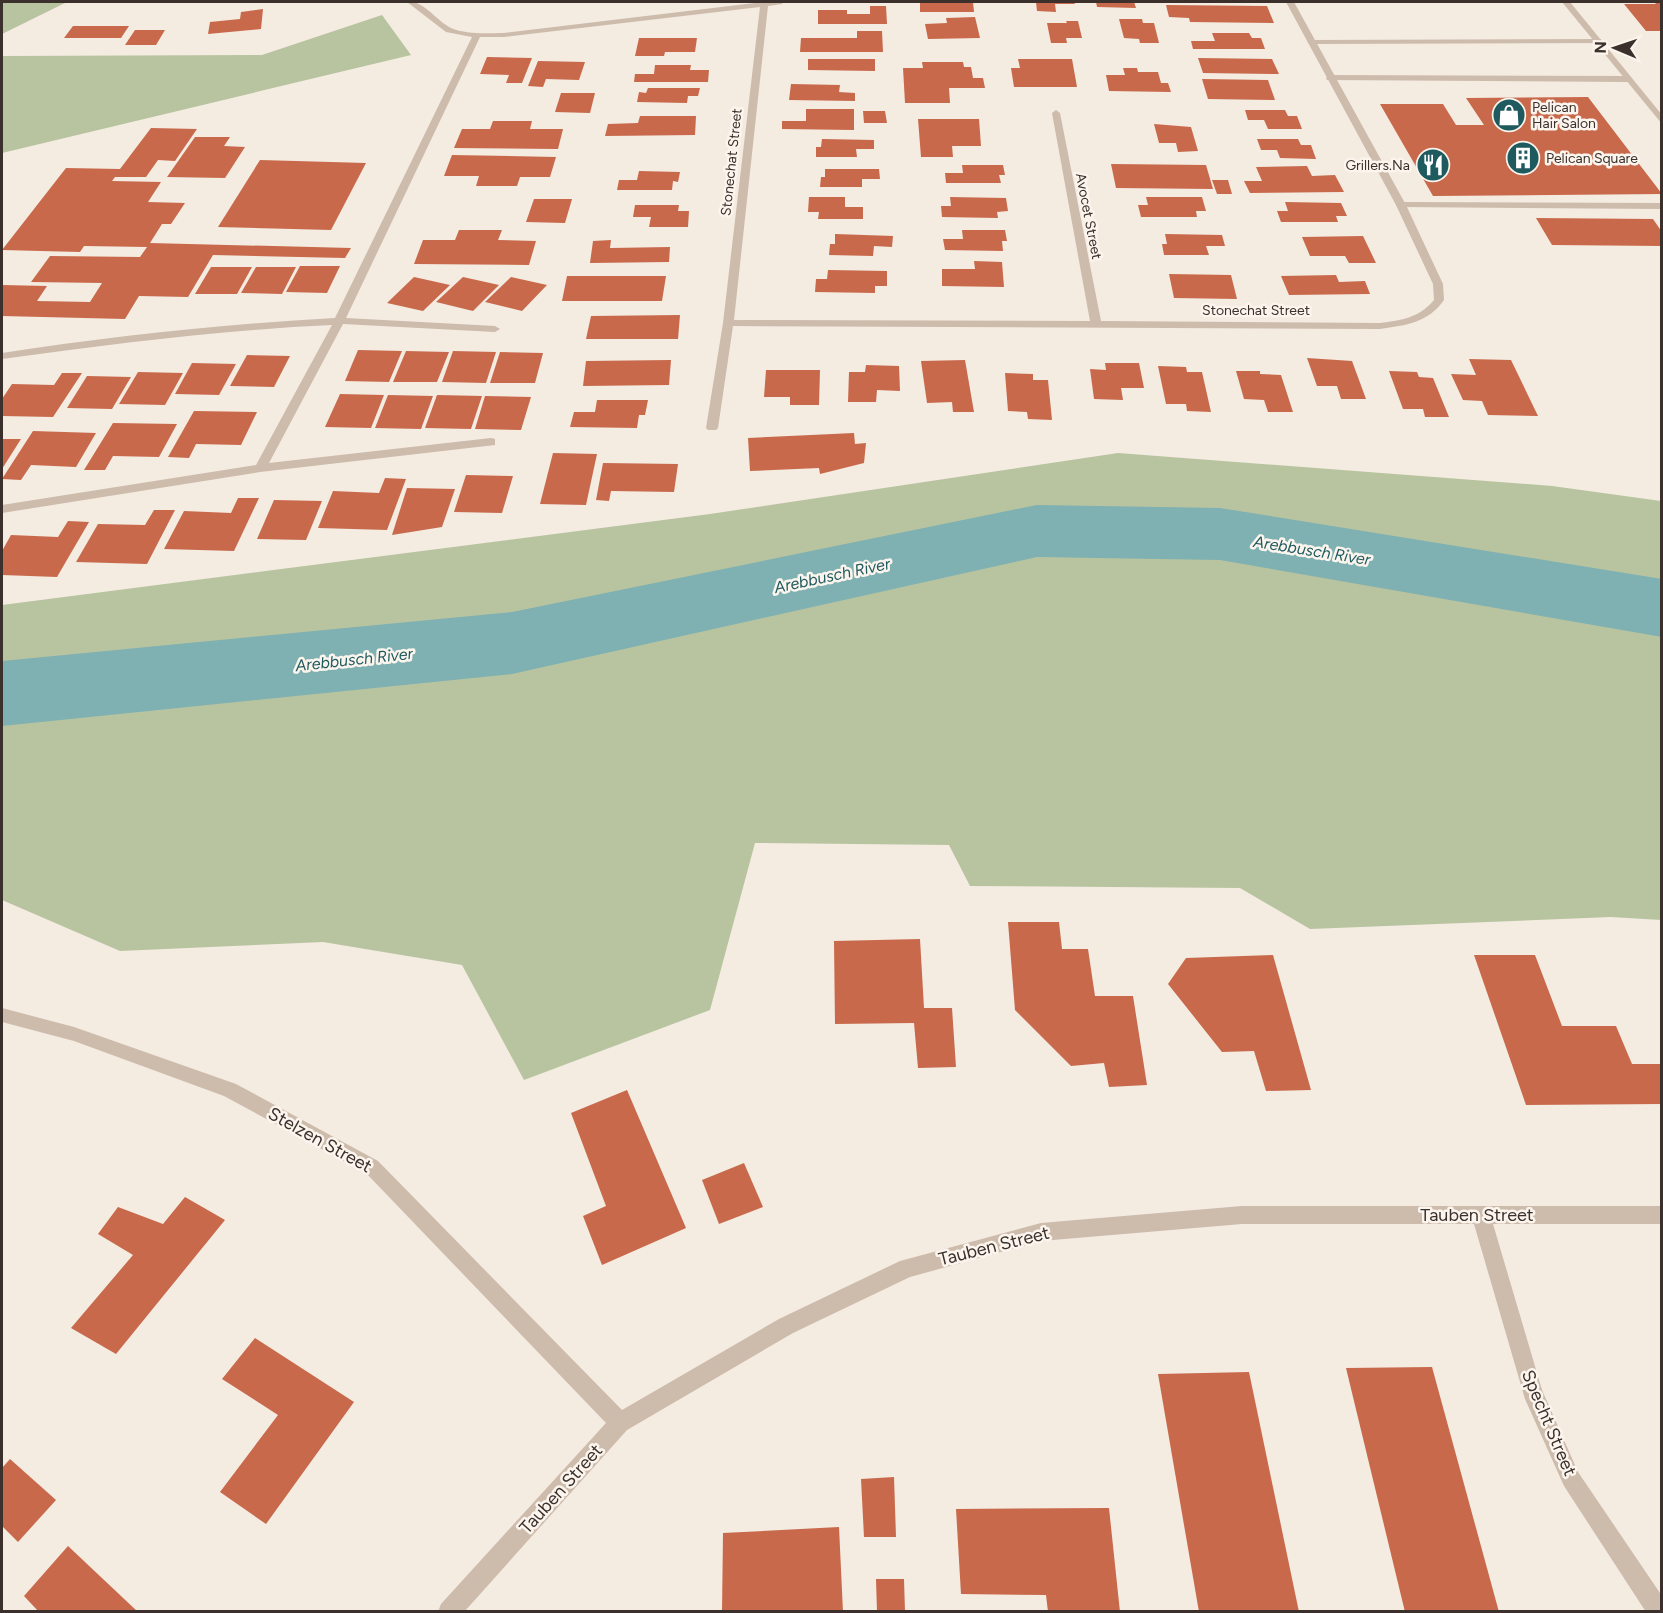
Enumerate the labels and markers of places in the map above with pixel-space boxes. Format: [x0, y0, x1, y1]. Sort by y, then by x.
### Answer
shop icon: Pelican Hair Salon [1491, 97, 1527, 133]
place label: Pelican Hair Salon [1532, 99, 1596, 132]
building icon: Pelican Square [1505, 140, 1541, 176]
restaurant icon: Grillers.Na [1415, 147, 1451, 183]
place label: Pelican Square [1546, 150, 1638, 167]
place label: Grillers.Na [1345, 157, 1410, 174]

